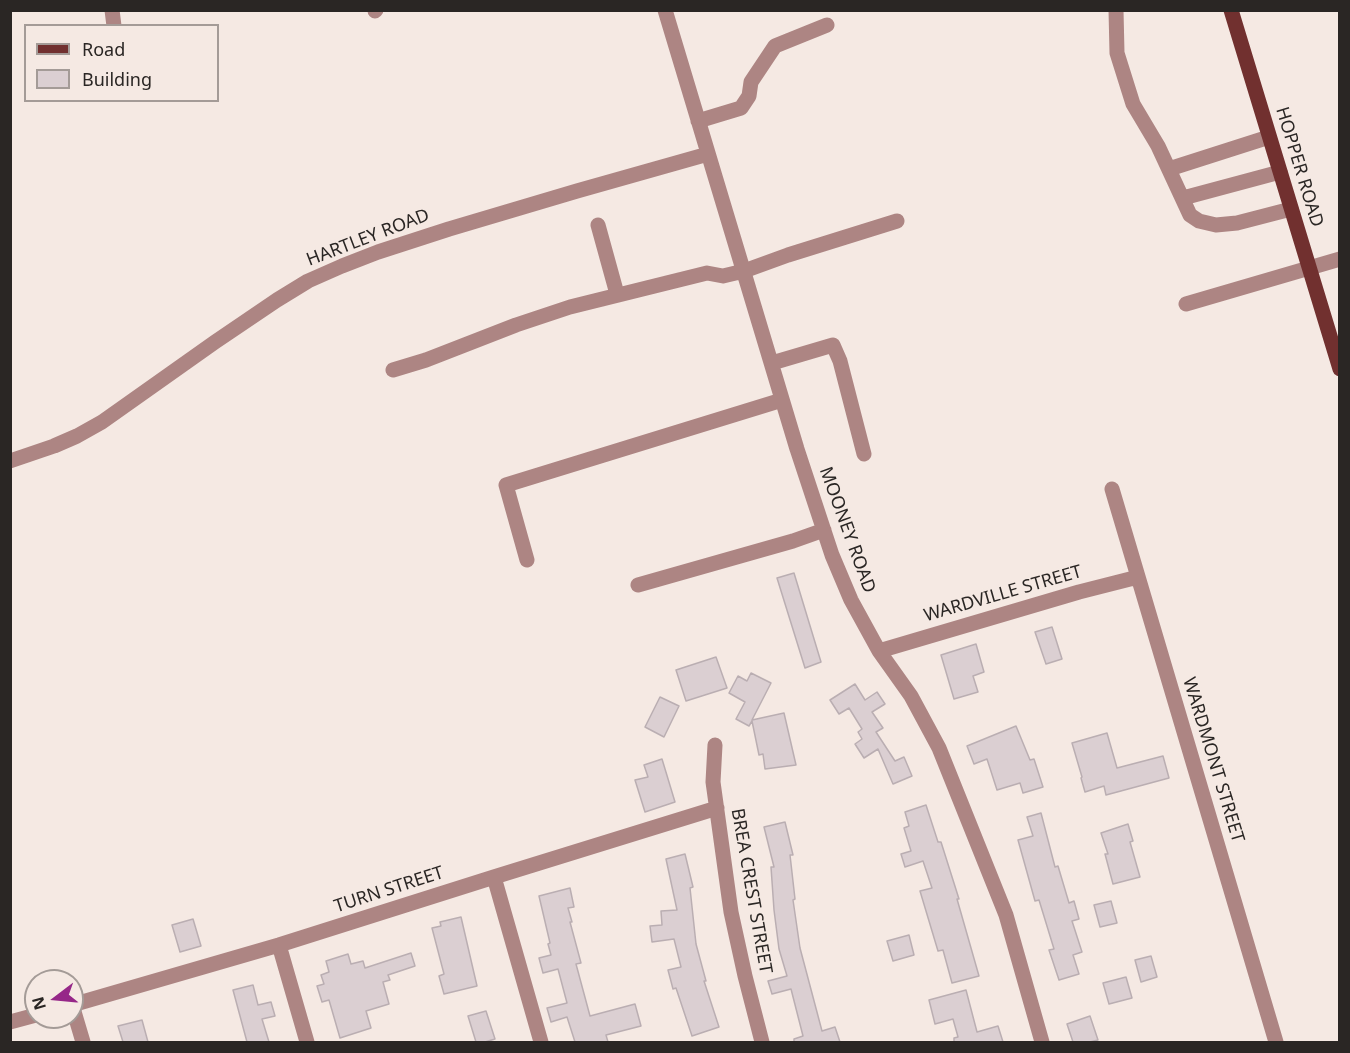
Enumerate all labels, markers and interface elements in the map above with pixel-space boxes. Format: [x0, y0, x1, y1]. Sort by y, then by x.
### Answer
legend [24, 24, 219, 102]
text: Road [82, 37, 125, 61]
text: Building [82, 67, 152, 91]
street label: HOPPER ROAD [1270, 104, 1328, 230]
street label: HARTLEY ROAD [303, 205, 433, 271]
street label: MOONEY ROAD [814, 464, 880, 596]
street label: WARDVILLE STREET [922, 561, 1084, 627]
street label: WARDMONT STREET [1178, 675, 1248, 845]
street label: BREA CREST STREET [726, 807, 776, 975]
street label: TURN STREET [332, 862, 446, 918]
north arrow [24, 969, 84, 1029]
text: N [26, 994, 51, 1013]

